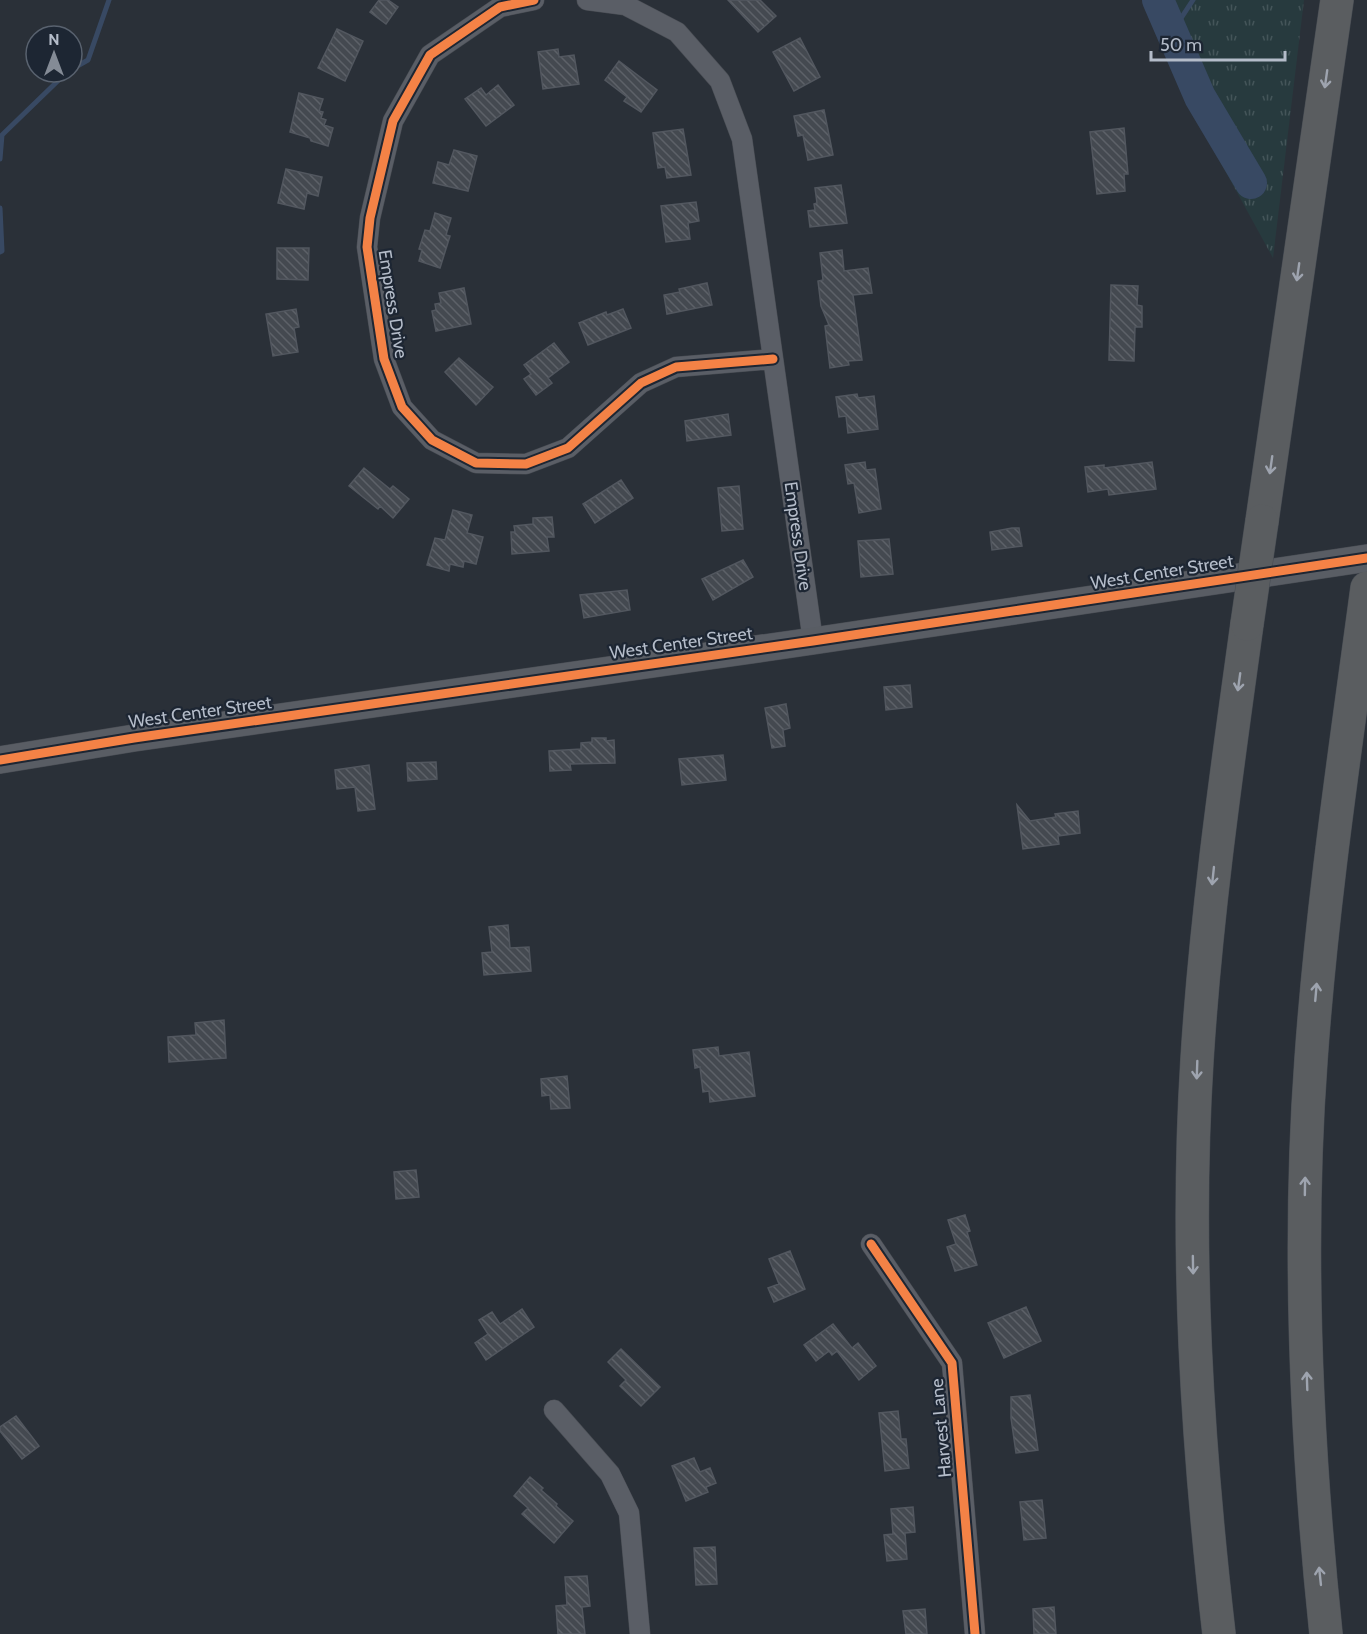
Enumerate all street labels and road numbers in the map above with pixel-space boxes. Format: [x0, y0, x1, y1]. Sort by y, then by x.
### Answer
street label: Empress Drive [374, 248, 412, 360]
street label: Empress Drive [779, 480, 817, 592]
street label: West Center Street [1089, 550, 1235, 594]
street label: West Center Street [608, 622, 754, 664]
street label: West Center Street [127, 691, 273, 733]
street label: Harvest Lane [926, 1378, 956, 1478]

